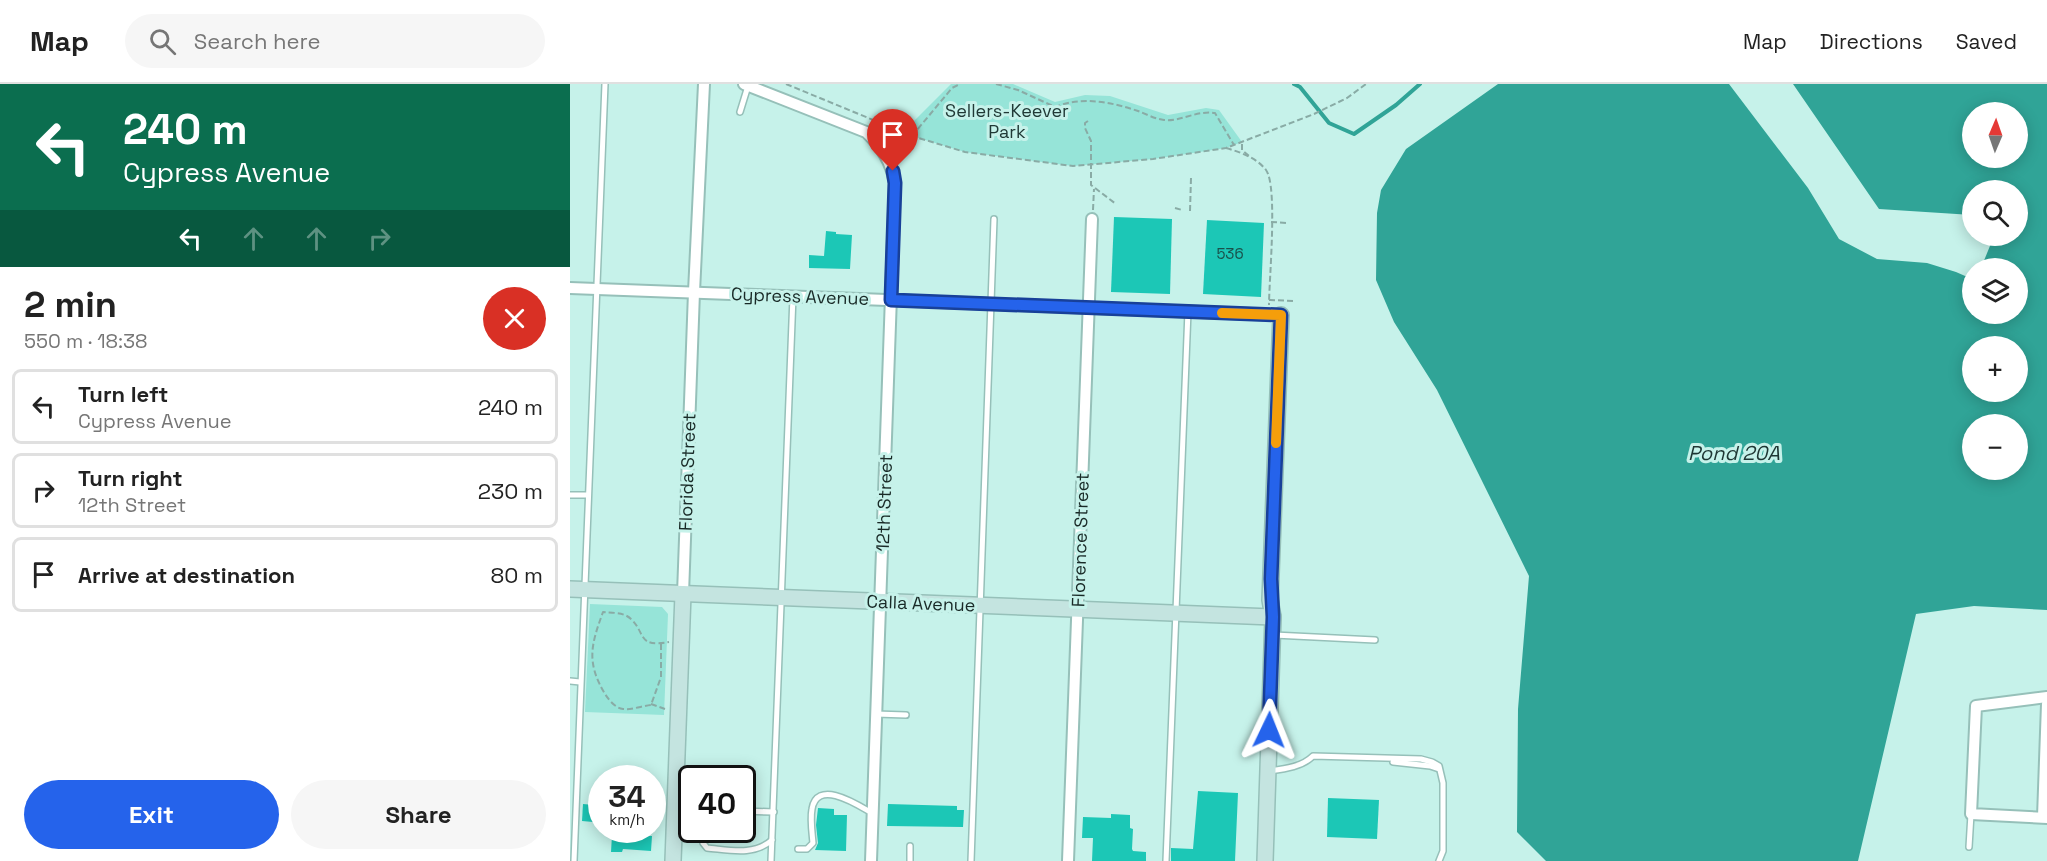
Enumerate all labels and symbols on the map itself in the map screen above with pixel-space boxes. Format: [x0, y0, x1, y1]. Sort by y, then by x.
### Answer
park label: Sellers-Keever Park [945, 99, 1069, 143]
north arrow [1962, 102, 2028, 168]
pin [867, 109, 918, 171]
house number: 536 [1216, 244, 1244, 263]
street label: Cypress Avenue [731, 282, 869, 310]
street label: Florida Street [673, 413, 701, 531]
water label: Pond 20A [1688, 440, 1780, 466]
street label: 12th Street [871, 454, 897, 552]
street label: Florence Street [1066, 472, 1094, 608]
street label: Calla Avenue [866, 590, 976, 616]
position arrow [1237, 698, 1301, 762]
speed limit sign: 40 [678, 765, 756, 843]

